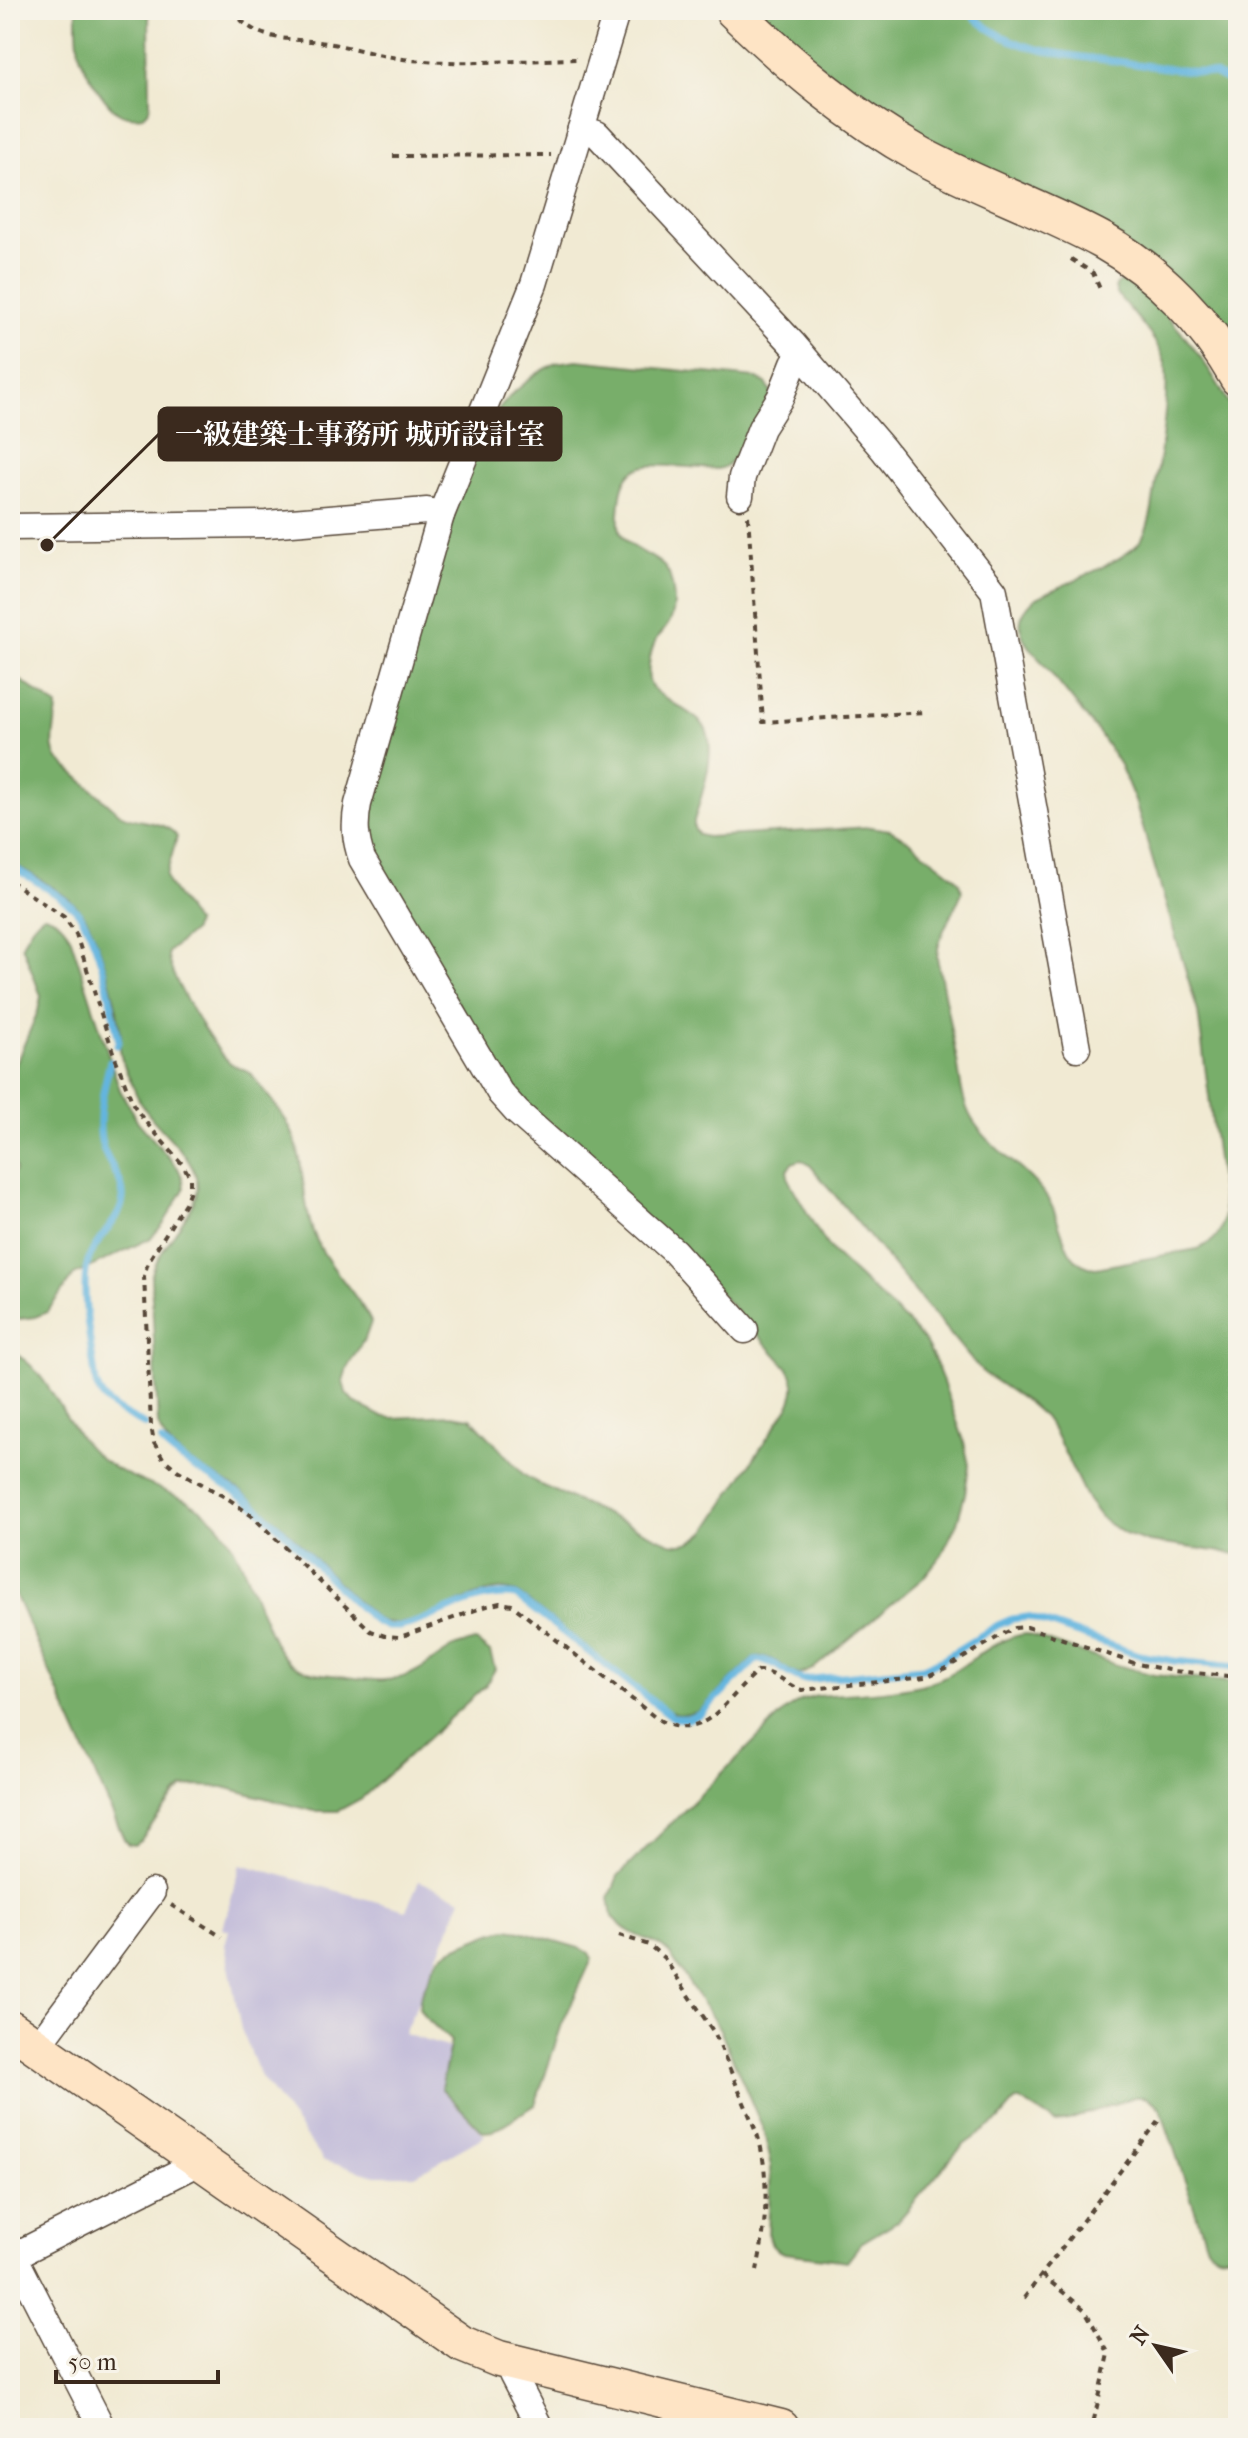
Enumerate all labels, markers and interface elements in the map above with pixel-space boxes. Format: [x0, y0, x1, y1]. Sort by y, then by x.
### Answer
callout: 一級建築士事務所 城所設計室 [159, 408, 561, 460]
text: 一級建築士事務所 城所設計室 [175, 418, 545, 451]
north arrow [1116, 2306, 1196, 2386]
text: N [1125, 2321, 1156, 2350]
scale bar [56, 2334, 218, 2384]
text: 50 m [68, 2348, 117, 2376]

